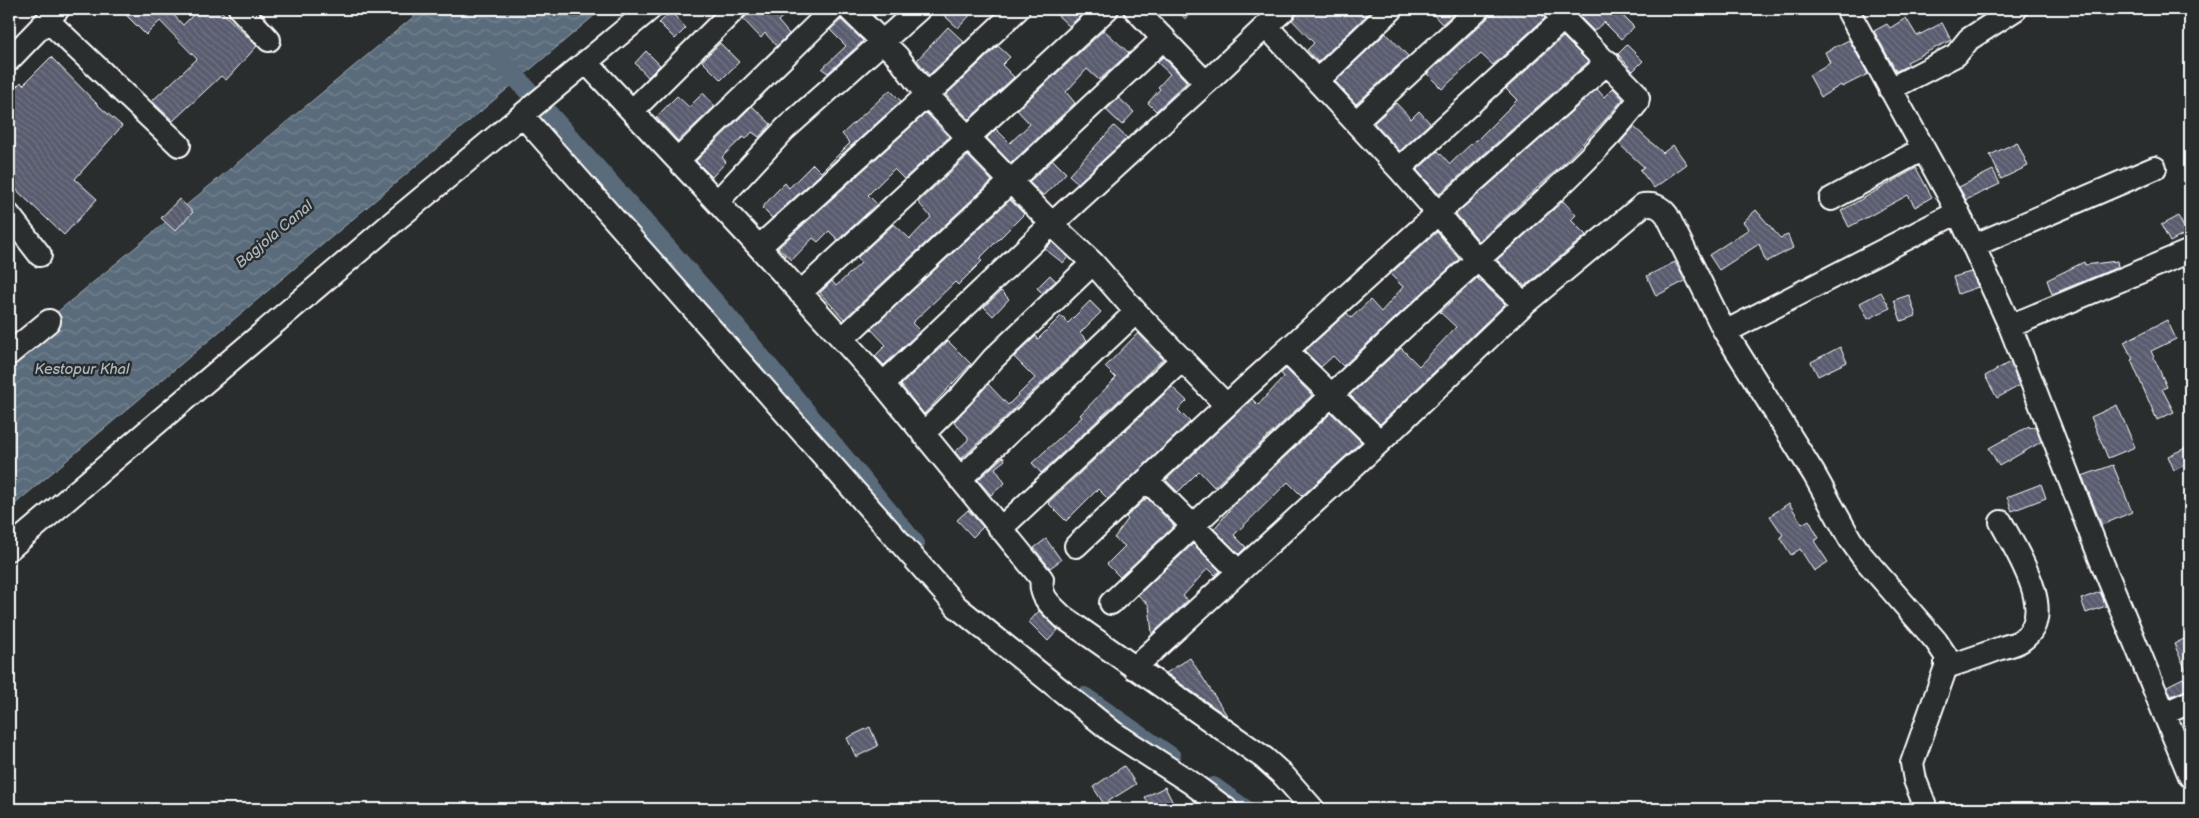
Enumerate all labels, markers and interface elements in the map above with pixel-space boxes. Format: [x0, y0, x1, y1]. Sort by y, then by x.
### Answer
water label: Bagjola Canal [232, 196, 317, 272]
water label: Kestopur Khal [34, 360, 130, 379]

